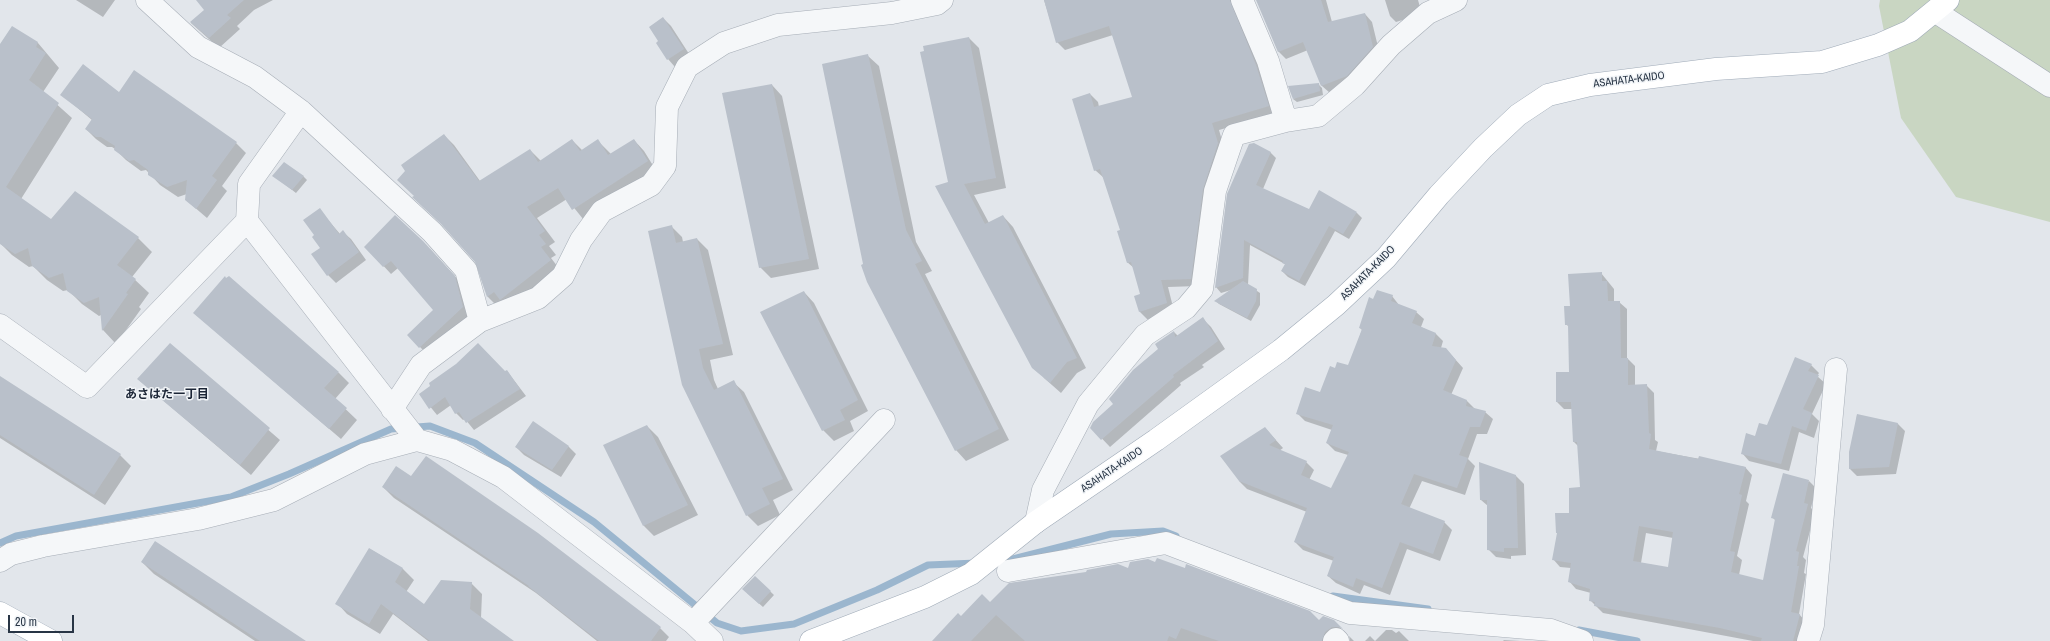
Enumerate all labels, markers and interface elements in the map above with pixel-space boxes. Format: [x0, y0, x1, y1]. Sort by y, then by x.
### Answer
street label: ASAHATA-KAIDO [1593, 69, 1665, 91]
street label: ASAHATA-KAIDO [1338, 243, 1398, 303]
district label: あさはた一丁目 [125, 388, 209, 402]
street label: ASAHATA-KAIDO [1079, 444, 1145, 496]
scale bar [10, 607, 76, 633]
text: 20 m [15, 614, 37, 630]

